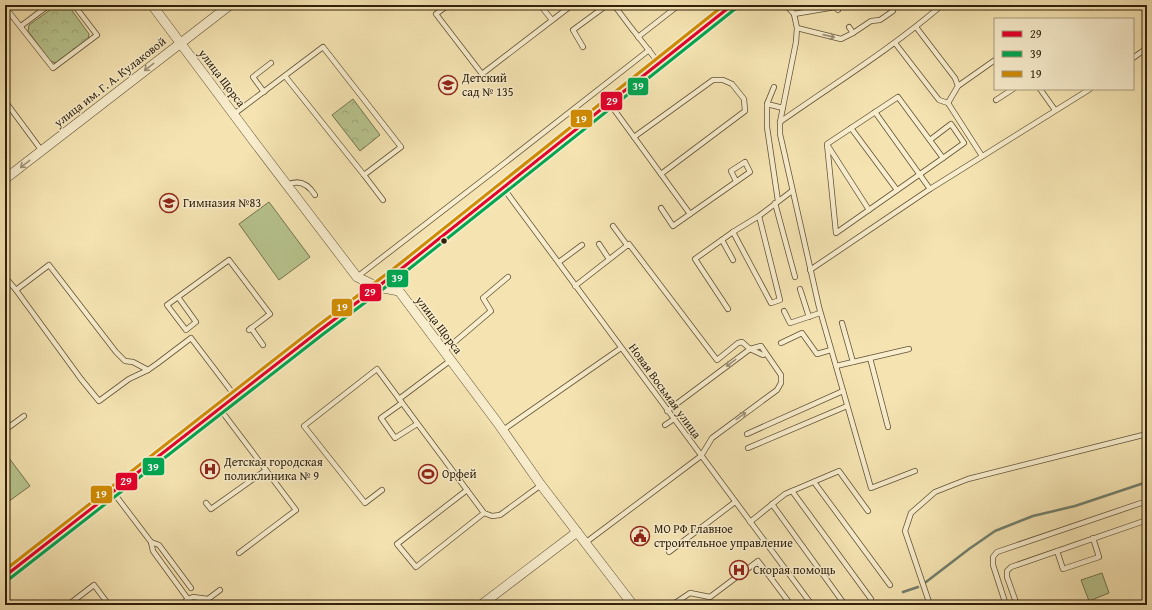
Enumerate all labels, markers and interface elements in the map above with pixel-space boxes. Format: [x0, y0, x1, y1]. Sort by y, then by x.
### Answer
legend [994, 18, 1134, 90]
text: 29 [1030, 25, 1042, 42]
street label: улица им. Г. А. Кулаковой [49, 32, 169, 131]
one-way arrow [823, 32, 836, 40]
street label: улица Щорса [194, 44, 250, 111]
text: 39 [1030, 45, 1042, 62]
one-way arrow [144, 62, 155, 71]
text: 19 [1030, 65, 1042, 82]
place label: Детский сад № 135 [461, 69, 514, 100]
school or university icon: Детский сад № 135 [437, 74, 459, 96]
line badge: 39 [627, 77, 649, 96]
text: 39 [632, 78, 644, 94]
line badge: 29 [600, 91, 623, 111]
text: 29 [606, 93, 618, 109]
line badge: 19 [570, 109, 593, 128]
text: 19 [575, 111, 587, 127]
one-way arrow [19, 159, 30, 168]
school or university icon: Гимназия №83 [158, 192, 180, 214]
place label: Гимназия №83 [183, 194, 261, 211]
unlabelled marker [439, 236, 449, 246]
line badge: 39 [386, 269, 409, 288]
text: 39 [391, 270, 403, 286]
line badge: 29 [359, 283, 382, 302]
text: 29 [364, 284, 376, 300]
street label: улица Щорса [411, 291, 467, 358]
line badge: 19 [331, 298, 353, 317]
text: 19 [336, 299, 348, 315]
street label: Новая Восьмая улица [625, 340, 706, 442]
one-way arrow [726, 358, 737, 367]
one-way arrow [735, 412, 746, 420]
place label: Детская городская поликлиника № 9 [223, 453, 323, 484]
line badge: 39 [142, 457, 165, 476]
hospital icon: Детская городская поликлиника № 9 [199, 458, 221, 480]
text: 39 [147, 459, 159, 475]
sports icon: Орфей [417, 463, 439, 485]
place label: Орфей [442, 465, 477, 482]
line badge: 29 [115, 472, 138, 491]
text: 29 [120, 473, 132, 489]
line badge: 19 [90, 485, 113, 504]
text: 19 [95, 486, 107, 502]
place label: МО РФ Главное строительное управление [654, 520, 793, 551]
public building icon: МО РФ Главное строительное управление [629, 525, 651, 547]
hospital icon: Скорая помощь [728, 559, 750, 581]
place label: Скорая помощь [753, 561, 836, 578]

